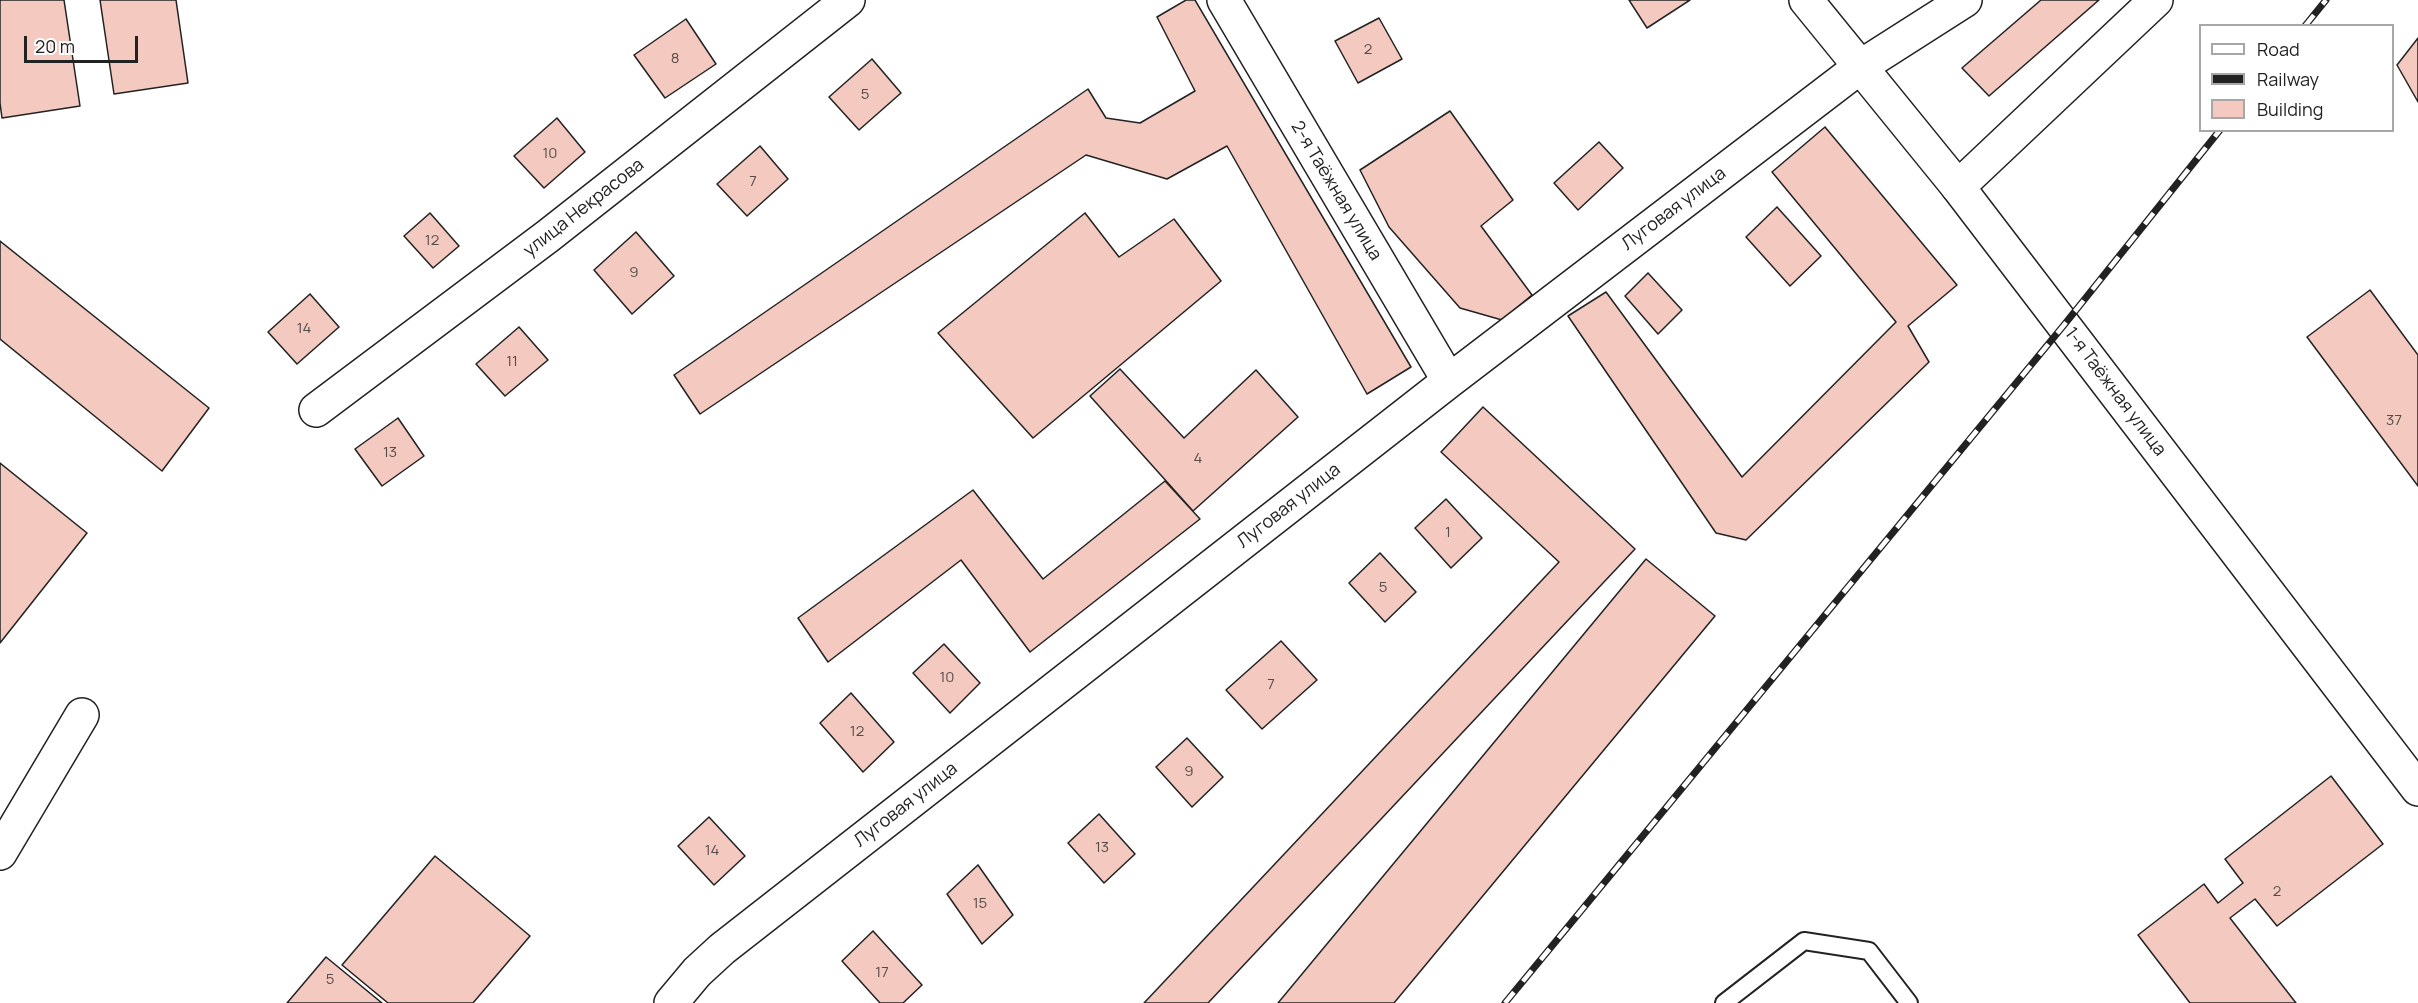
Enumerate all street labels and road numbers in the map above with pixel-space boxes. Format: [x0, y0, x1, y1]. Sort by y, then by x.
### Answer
street label: 2-я Таёжная улица [1286, 117, 1386, 265]
street label: улица Некрасова [519, 154, 649, 262]
street label: Луговая улица [1618, 163, 1730, 255]
street label: 1-я Таёжная улица [2060, 323, 2170, 461]
street label: Луговая улица [1233, 459, 1345, 553]
street label: Луговая улица [850, 758, 962, 852]

